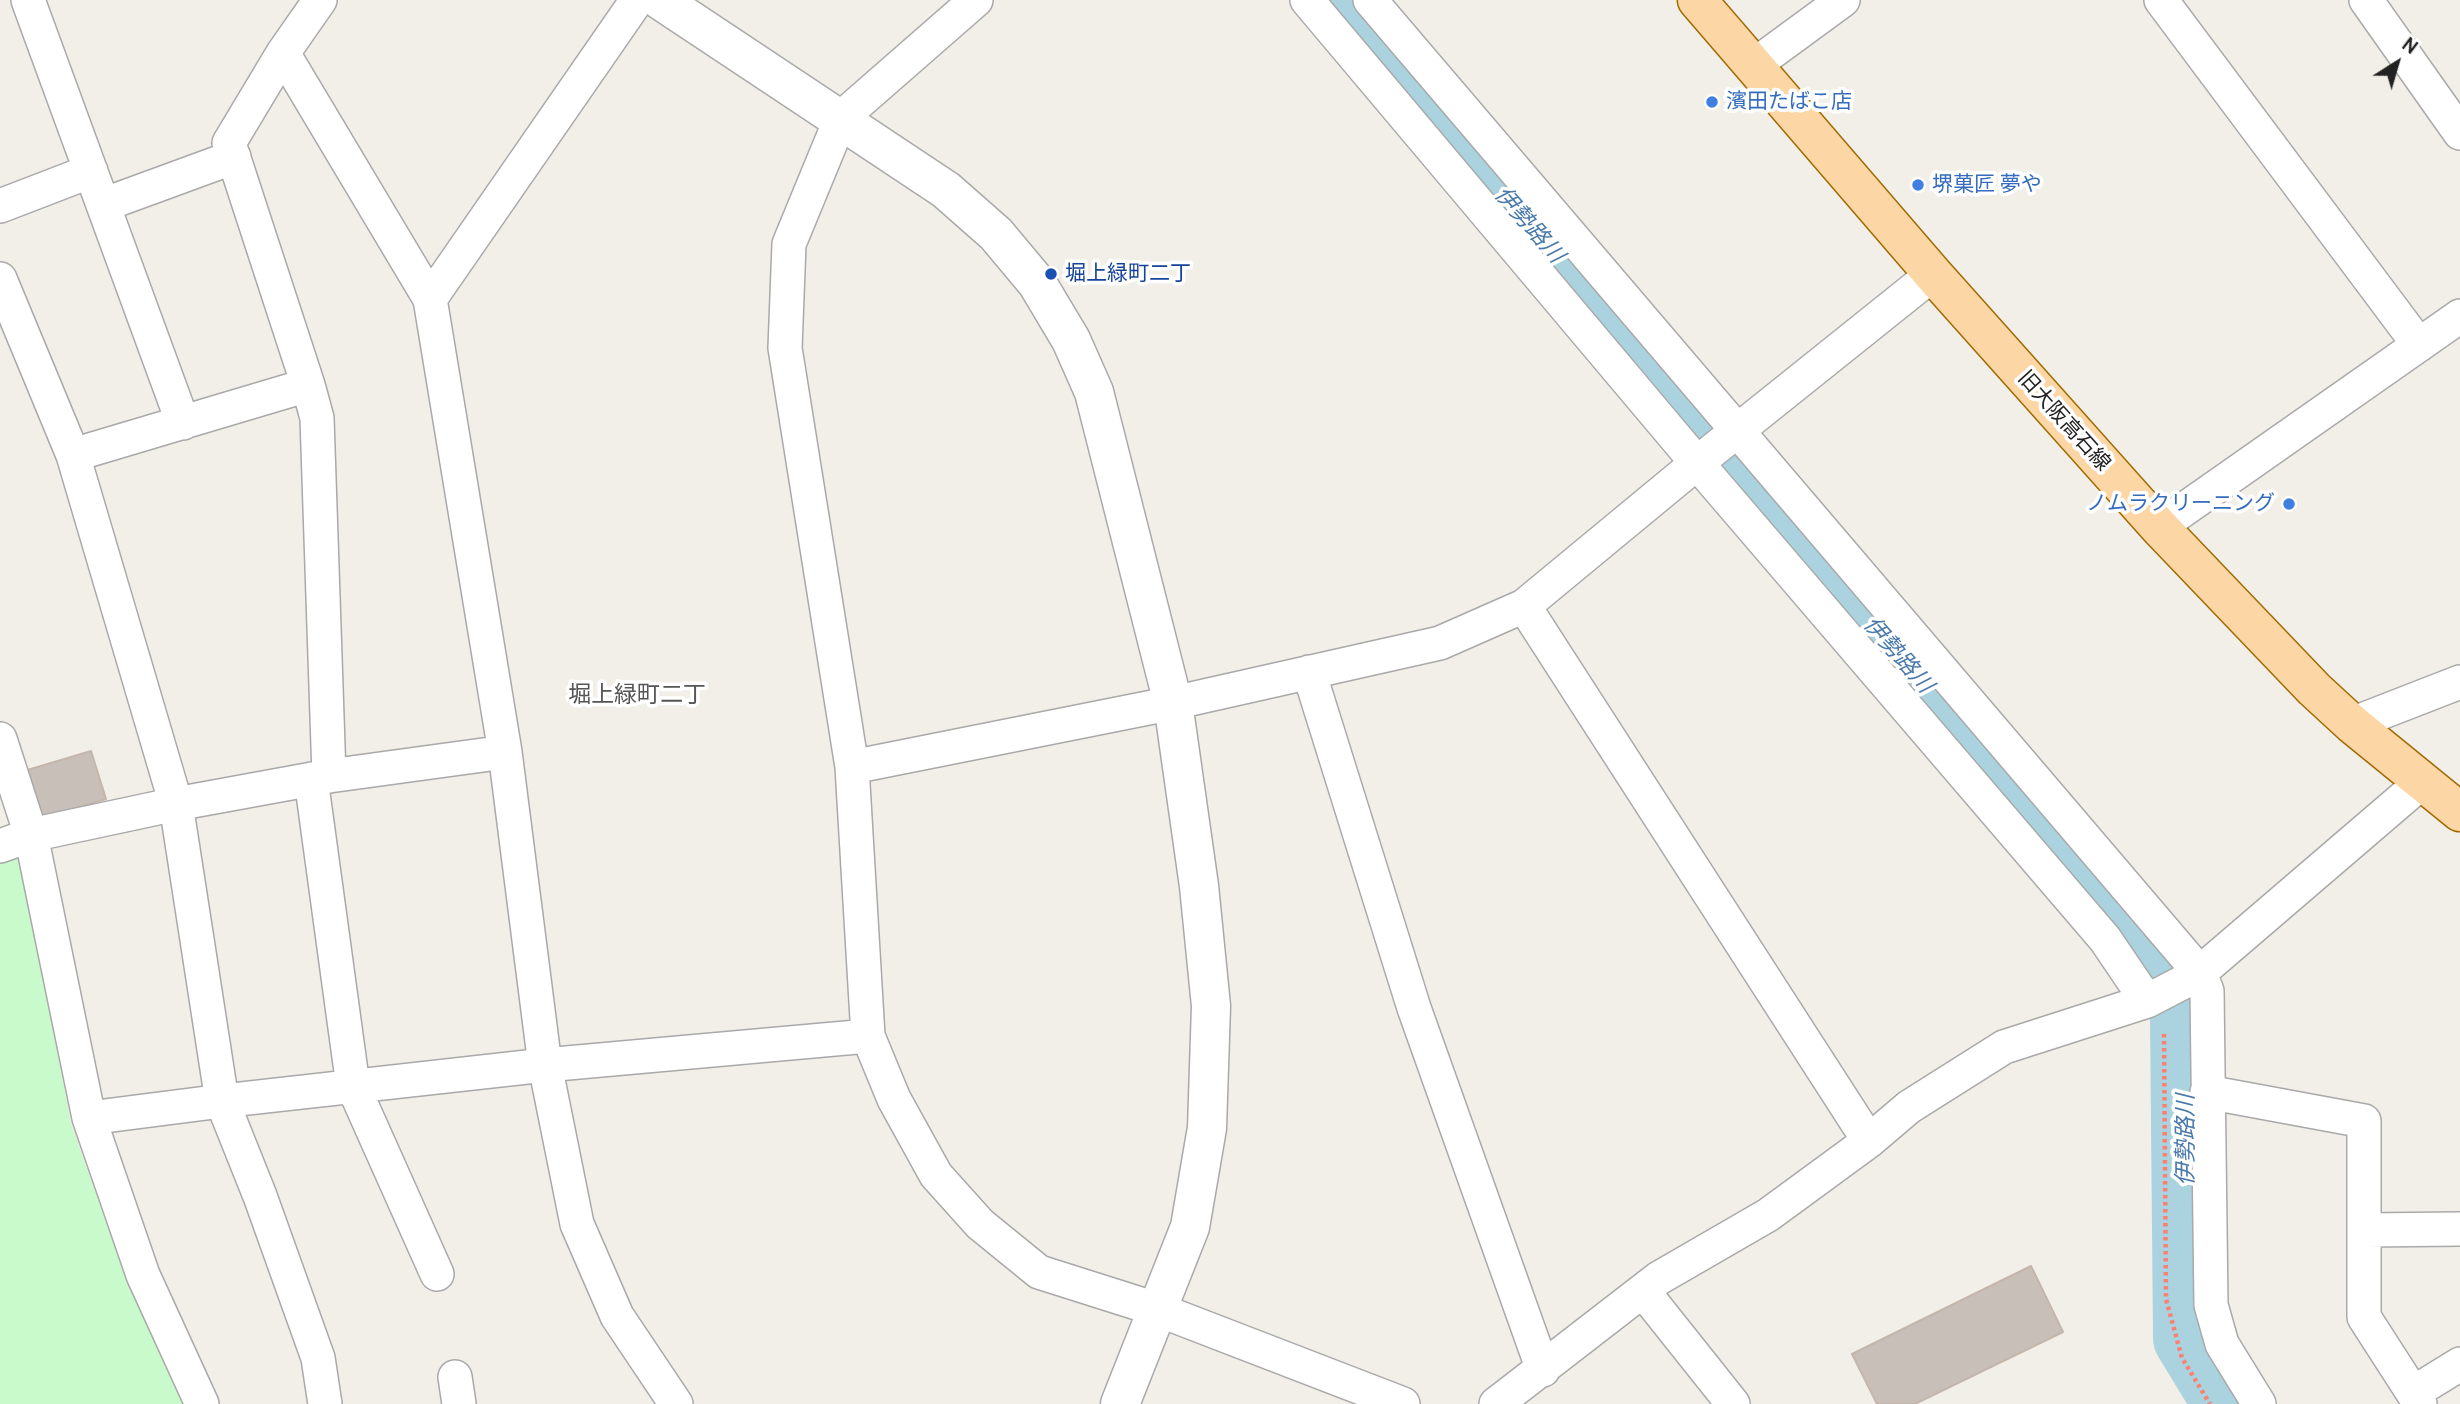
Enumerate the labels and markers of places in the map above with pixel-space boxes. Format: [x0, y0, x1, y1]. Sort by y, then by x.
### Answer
place label: 濱田たばこ店 [1726, 89, 1852, 115]
marker: 濱田たばこ店 [1704, 94, 1720, 110]
place label: 堺菓匠 夢や [1932, 172, 2042, 198]
marker: 堺菓匠 夢や [1910, 177, 1926, 193]
place label: 堀上緑町二丁 [1065, 261, 1191, 287]
marker: 堀上緑町二丁 [1043, 266, 1059, 282]
place label: ノムラクリーニング [2086, 491, 2275, 517]
marker: ノムラクリーニング [2281, 496, 2297, 512]

